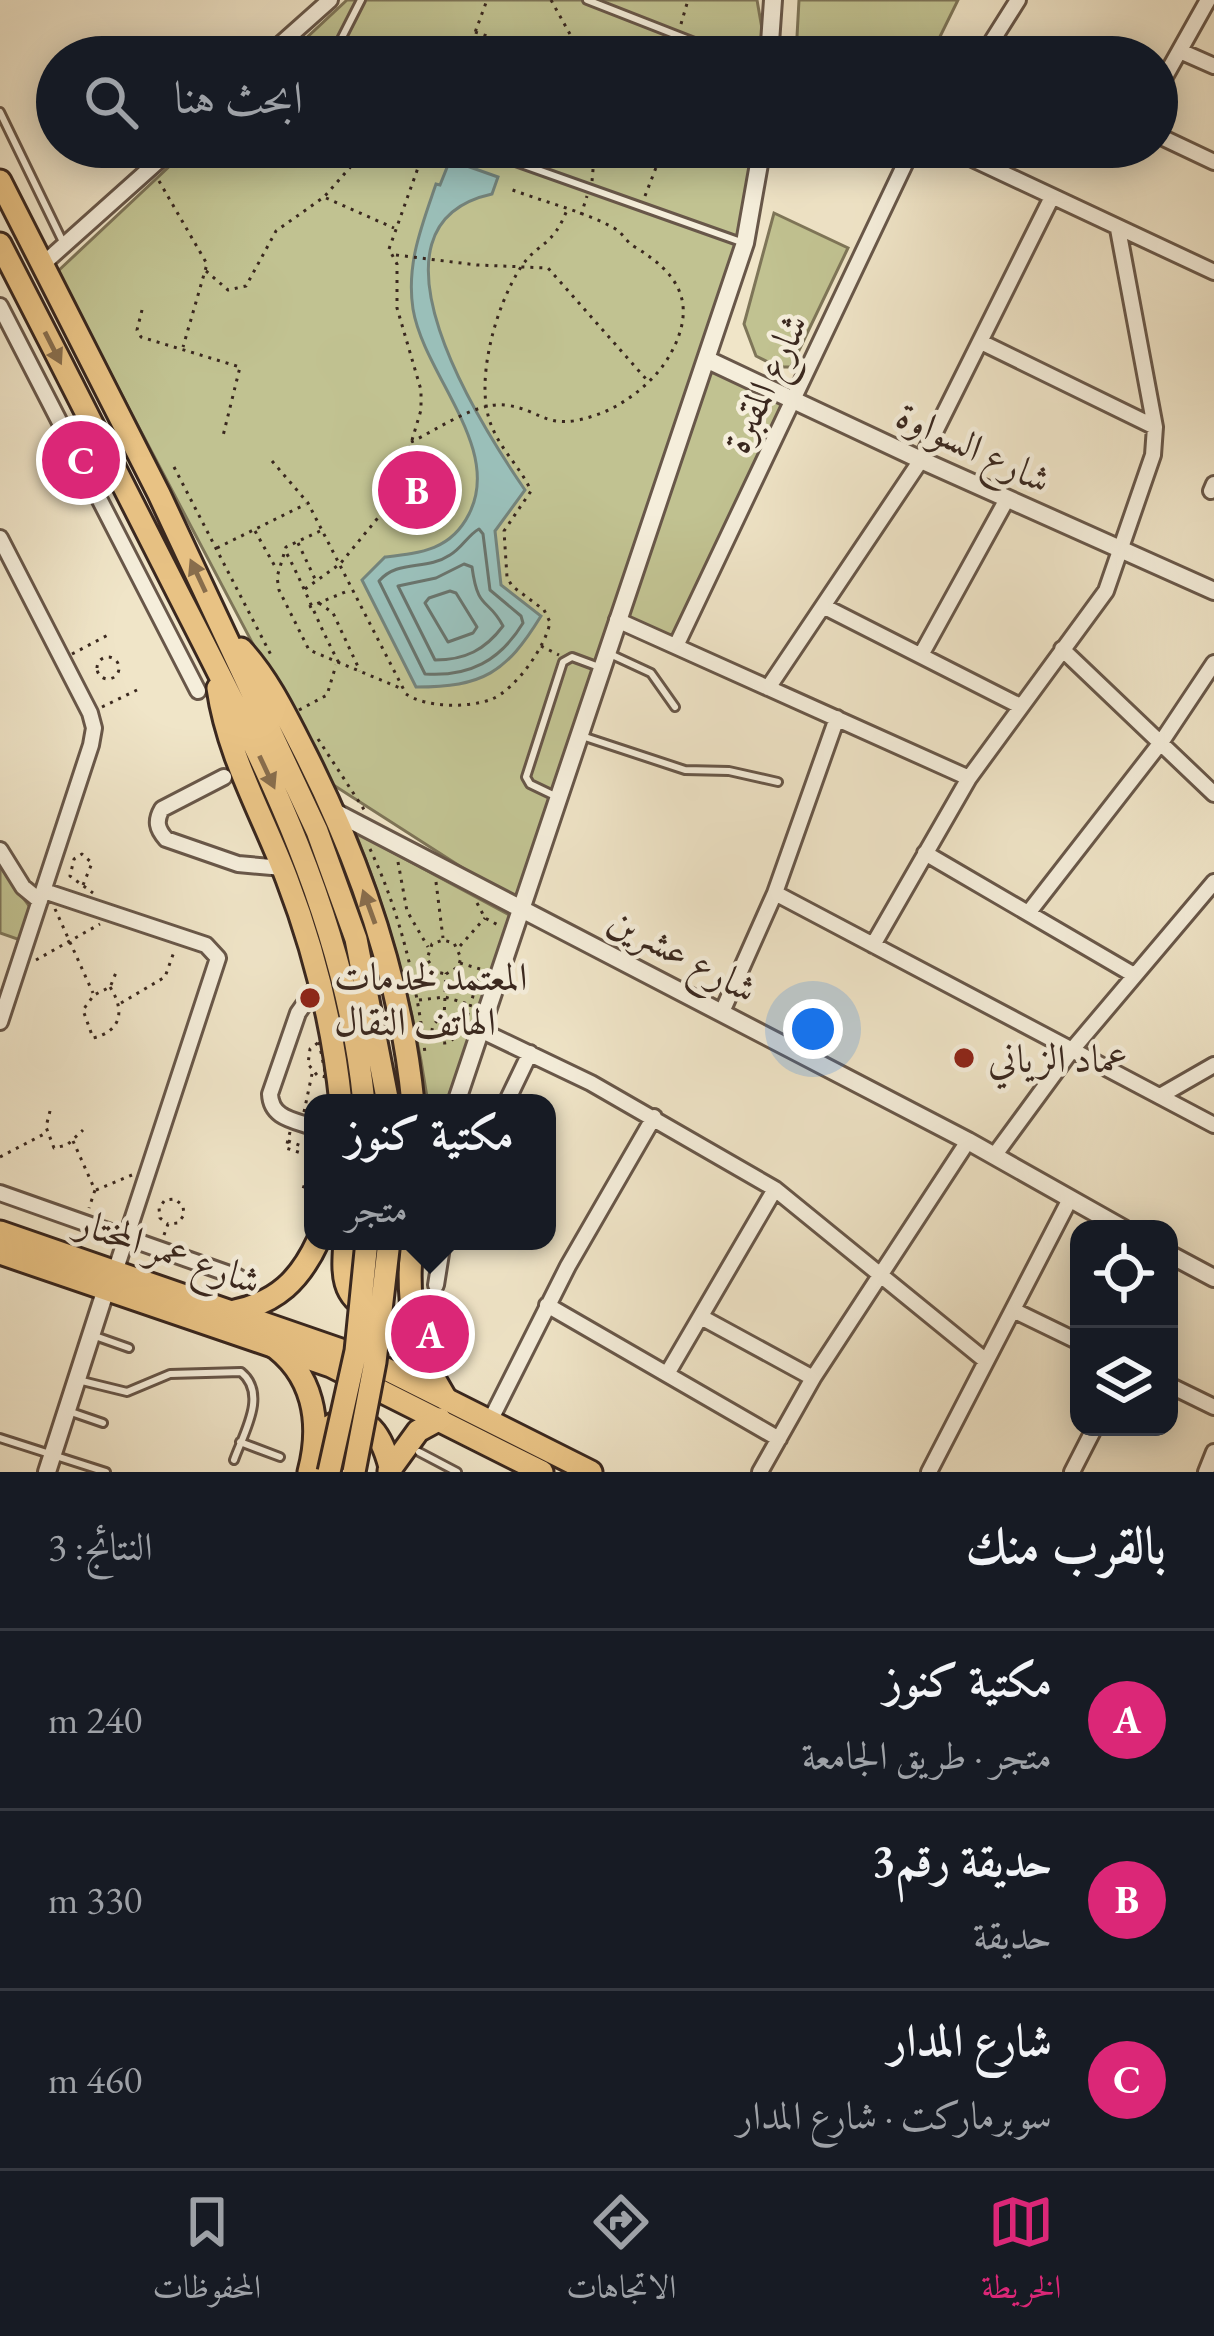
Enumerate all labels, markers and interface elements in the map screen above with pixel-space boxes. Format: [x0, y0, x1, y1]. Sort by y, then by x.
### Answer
search box [36, 36, 1178, 168]
text: ابحث هنا [174, 68, 303, 126]
icon: search [78, 69, 144, 135]
street label: شارع المقبرة [711, 305, 826, 464]
one-way arrow [43, 331, 63, 366]
street label: شارع السواوة [886, 389, 1059, 511]
pin: C [42, 415, 120, 505]
pin: B [378, 445, 456, 535]
one-way arrow [188, 558, 208, 593]
one-way arrow [257, 755, 277, 790]
one-way arrow [359, 889, 378, 925]
street label: شارع عشرين [597, 894, 766, 1021]
place label: المعتمد لخدمات الهاتف النقال [334, 951, 528, 1047]
marker: المعتمد لخدمات الهاتف النقال [297, 985, 323, 1011]
your location [783, 999, 843, 1059]
place label: عماد الزياني [988, 1033, 1128, 1090]
marker: عماد الزياني [951, 1045, 977, 1071]
popup [304, 1094, 556, 1250]
text: مكتية كنوز [346, 1104, 514, 1162]
text: متجر [346, 1183, 408, 1234]
street label: شارع عمر المختار [64, 1194, 268, 1313]
map controls [1070, 1220, 1178, 1436]
button: locate [1070, 1220, 1178, 1328]
pin: A [391, 1289, 469, 1379]
button: layers [1070, 1328, 1178, 1436]
text: بالقرب منك [965, 1512, 1166, 1578]
text: النتائج: 3 [48, 1521, 153, 1572]
text: مكتية كنوز [884, 1651, 1052, 1709]
text: 240 m [48, 1694, 142, 1745]
text: A [1113, 1694, 1141, 1745]
text: متجر · طريق الجامعة [801, 1730, 1052, 1781]
text: حديقة رقم3 [872, 1831, 1052, 1889]
text: 330 m [48, 1874, 142, 1925]
text: B [1115, 1874, 1139, 1925]
text: حديقة [973, 1910, 1052, 1961]
text: شارع المدار [889, 2011, 1052, 2069]
text: 460 m [48, 2054, 142, 2105]
text: C [1113, 2054, 1141, 2105]
text: سوبرماركت · شارع المدار [737, 2090, 1052, 2141]
tab: المحفوظات [152, 2189, 261, 2319]
tab: الاتجاهات [566, 2189, 676, 2319]
tab: الخريطة [981, 2189, 1062, 2319]

